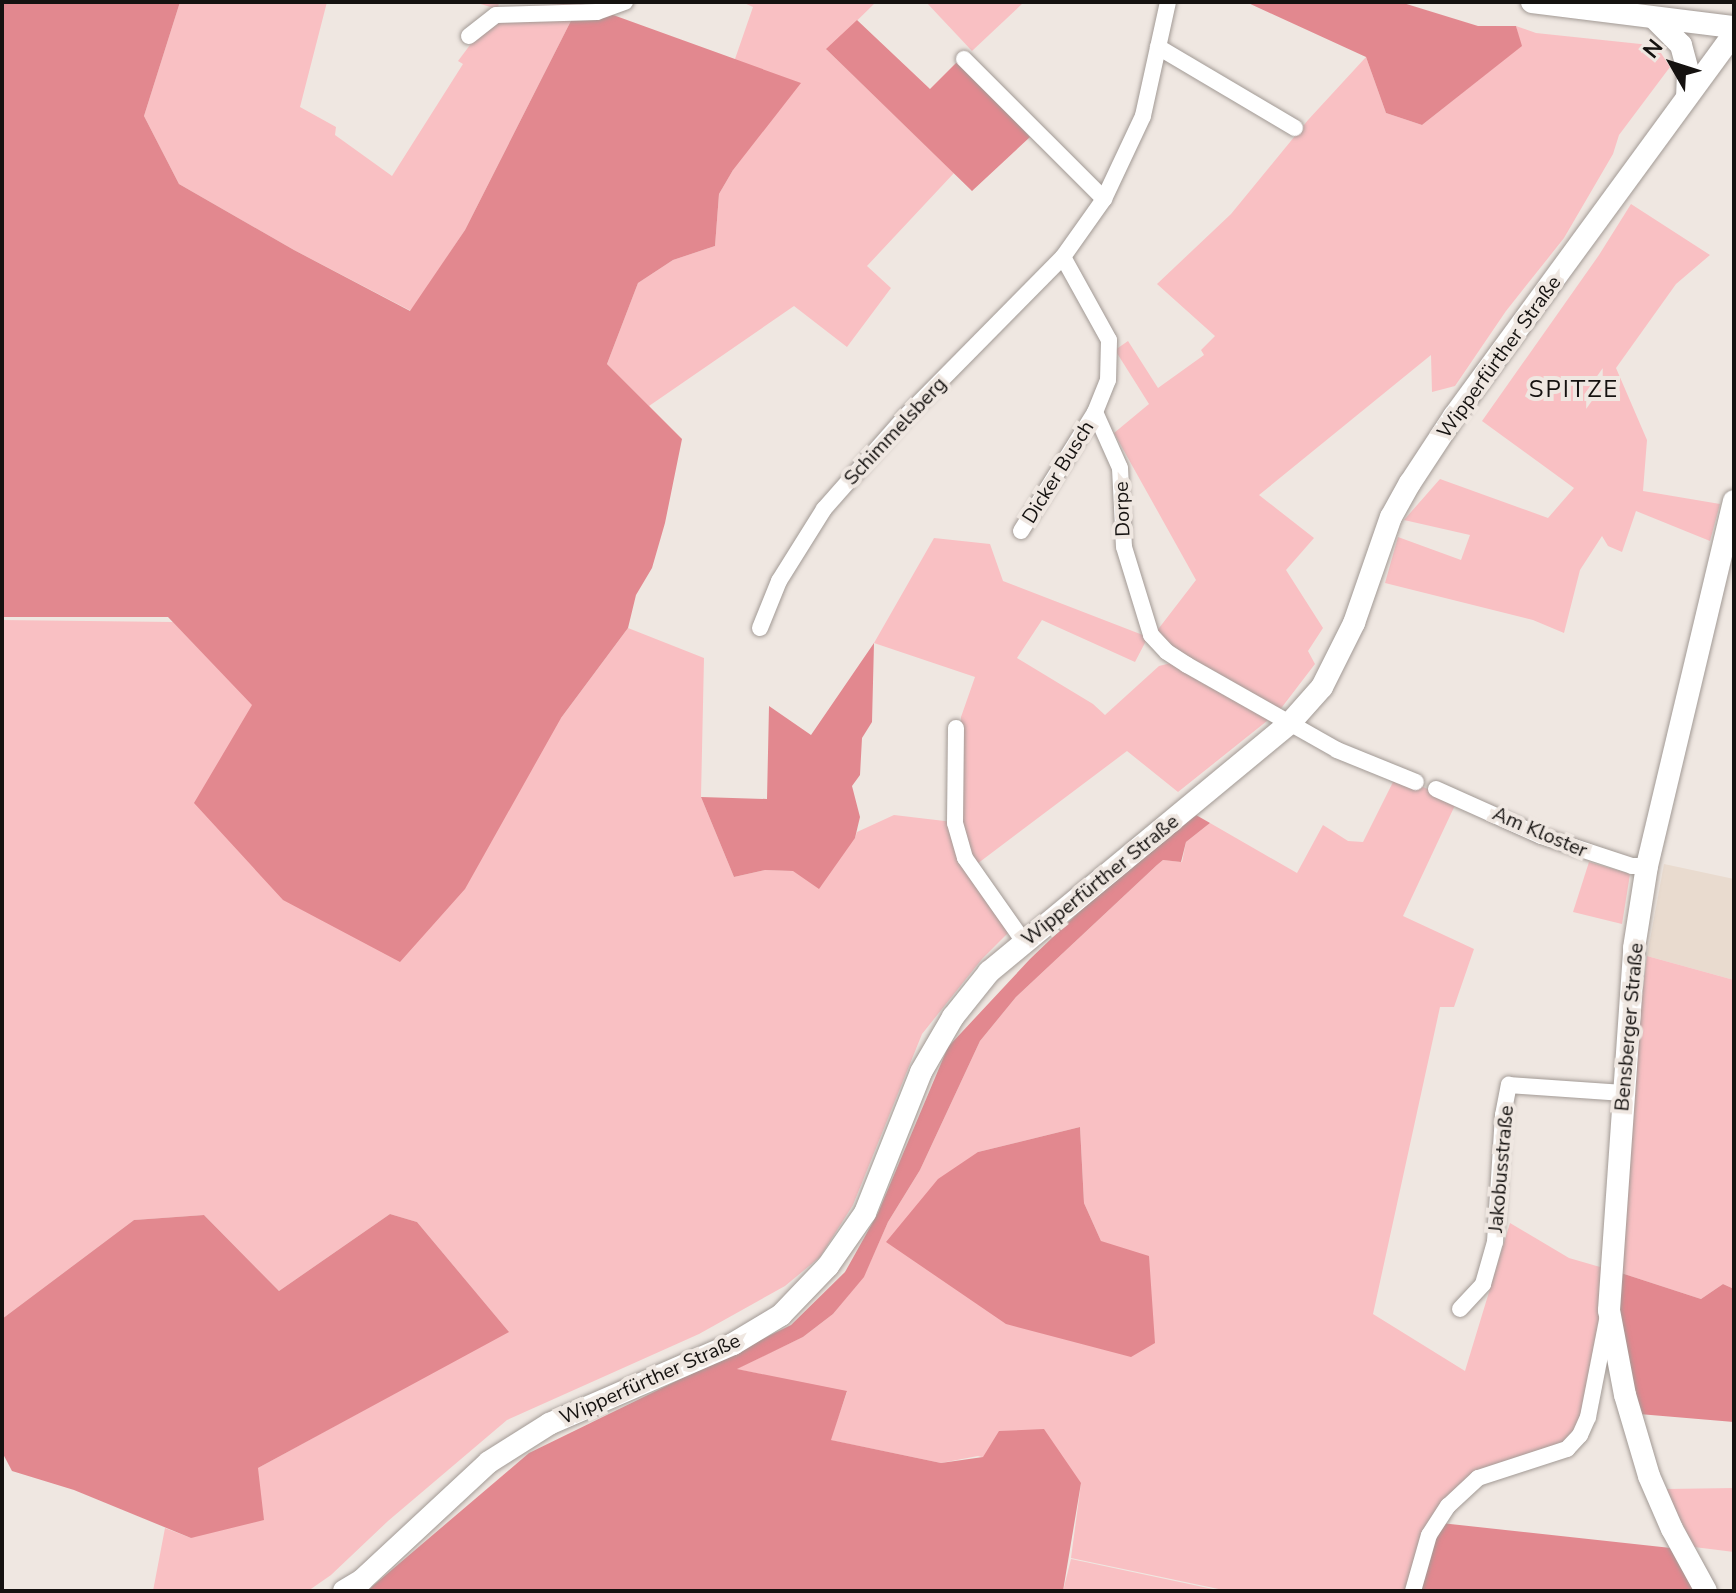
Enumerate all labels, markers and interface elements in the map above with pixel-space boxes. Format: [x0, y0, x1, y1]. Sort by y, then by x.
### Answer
north arrow [1632, 24, 1712, 104]
text: N [1637, 33, 1670, 65]
street label: Wipperfürther Straße [1432, 271, 1566, 443]
street label: Schimmelsberg [839, 372, 951, 490]
district label: SPITZE [1529, 376, 1619, 404]
street label: Dicker Busch [1017, 416, 1099, 528]
street label: Dorpe [1109, 481, 1135, 537]
street label: Am Kloster [1489, 801, 1591, 863]
street label: Wipperfürther Straße [1017, 809, 1183, 951]
street label: Bensberger Straße [1610, 942, 1648, 1112]
street label: Jakobusstraße [1483, 1104, 1519, 1234]
street label: Wipperfürther Straße [556, 1328, 744, 1430]

